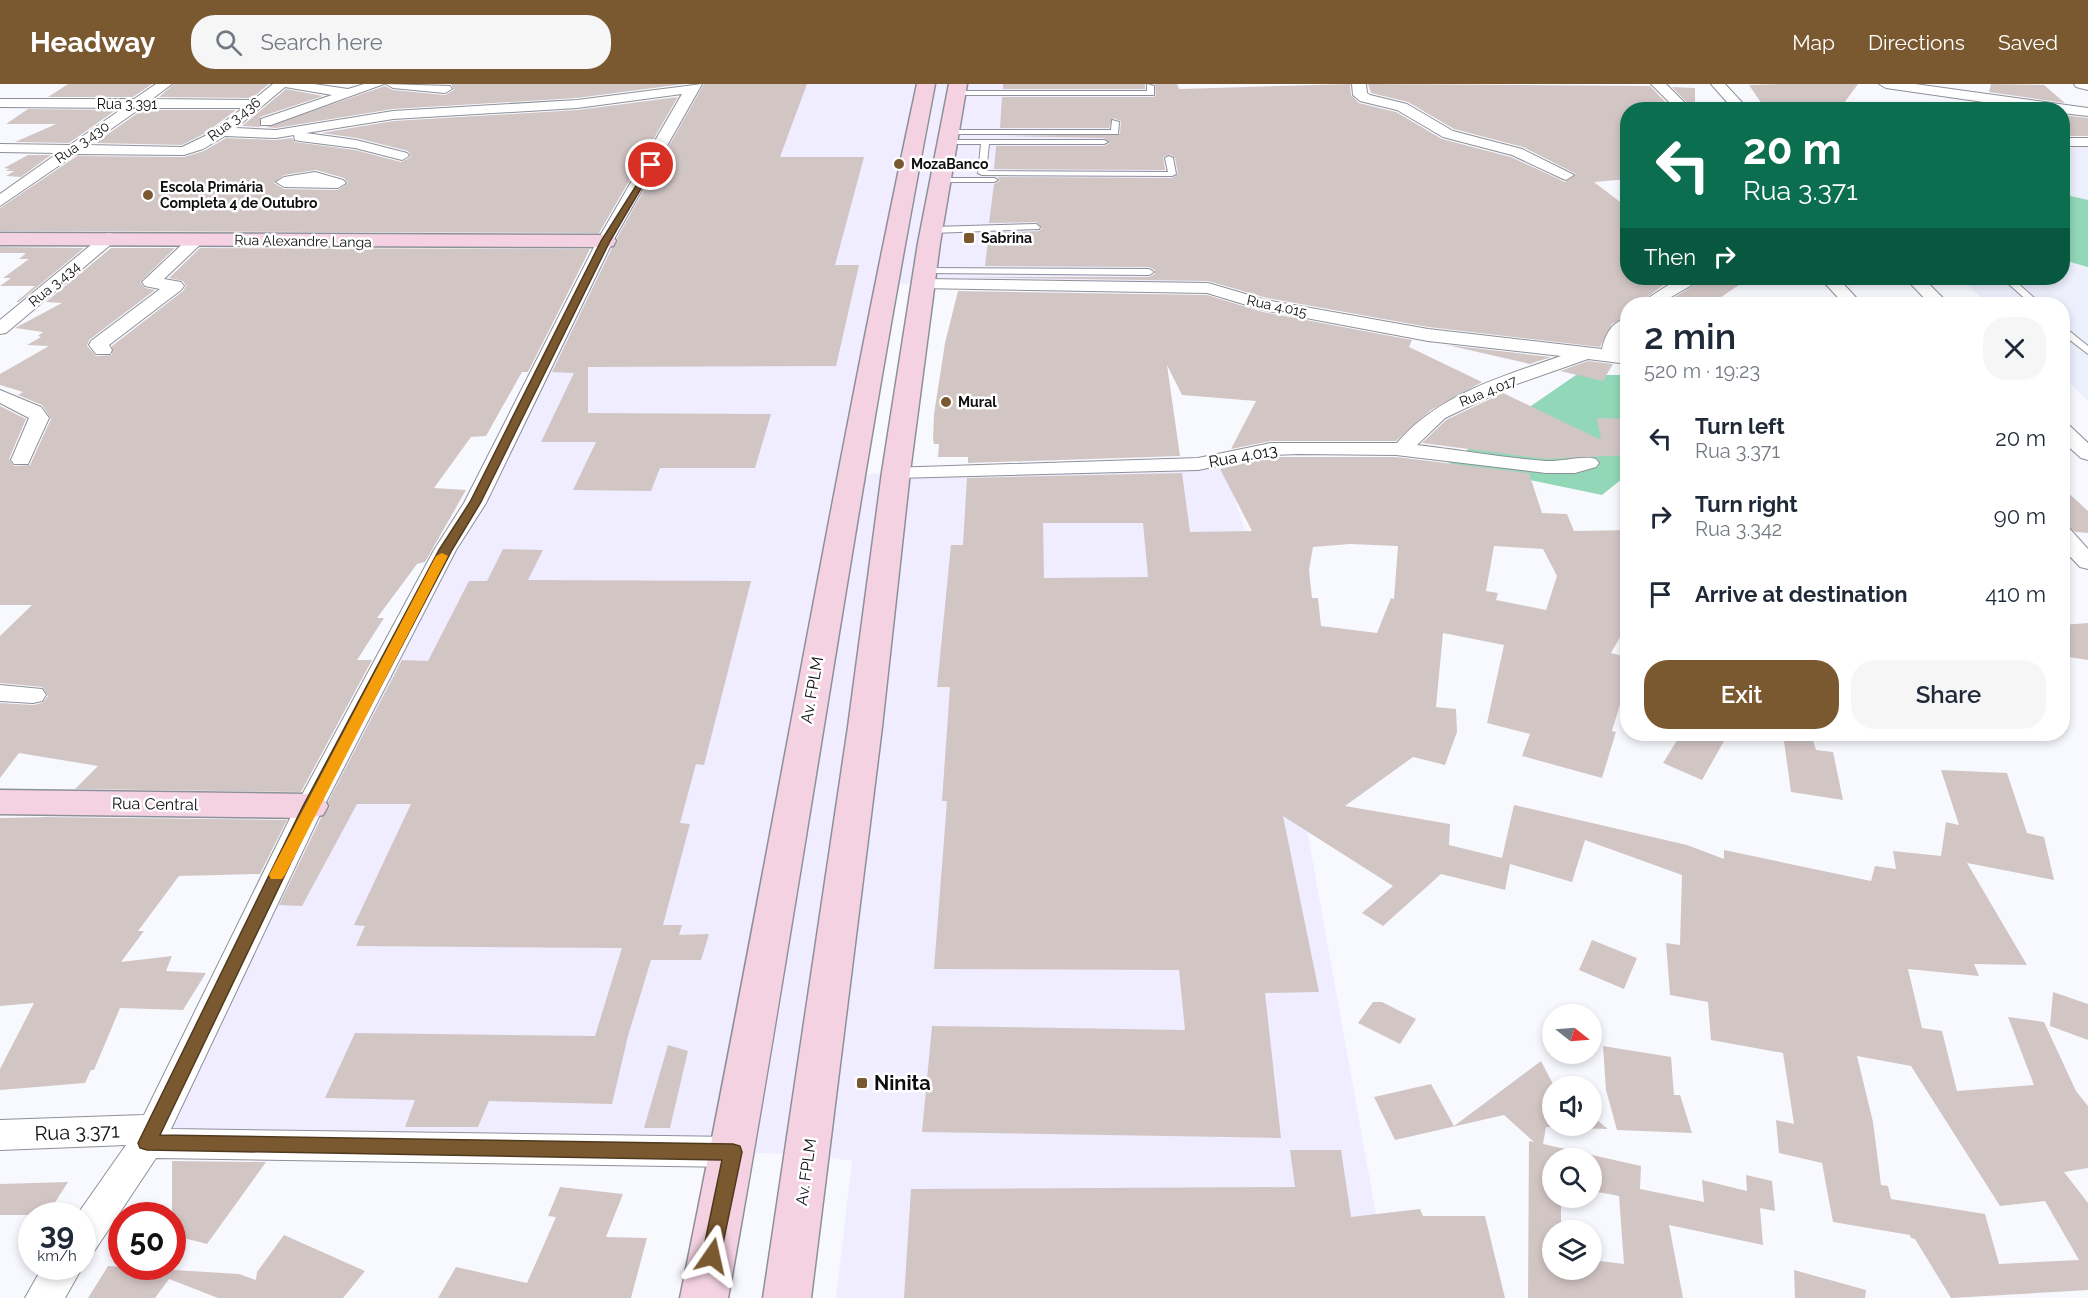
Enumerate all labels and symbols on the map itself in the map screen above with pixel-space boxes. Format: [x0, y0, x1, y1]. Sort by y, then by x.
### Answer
street label: Rua 3.436 [204, 94, 264, 144]
street label: Rua 3.391 [97, 96, 157, 112]
street label: Rua 3.430 [52, 118, 112, 166]
pin [625, 139, 676, 190]
place label: MozaBanco [911, 156, 989, 172]
marker: MozaBanco [892, 157, 906, 171]
place label: Escola Primária Completa 4 de Outubro [160, 179, 318, 211]
marker: Escola Primária Completa 4 de Outubro [141, 188, 155, 202]
place label: Sabrina [981, 230, 1032, 246]
marker: Sabrina [962, 231, 976, 245]
street label: Rua Alexandre Langa [234, 232, 372, 250]
street label: Rua 3.434 [25, 258, 83, 310]
street label: Rua 4.015 [1245, 292, 1309, 320]
street label: Rua 4.017 [1457, 372, 1520, 410]
place label: Mural [958, 394, 997, 410]
marker: Mural [939, 395, 953, 409]
street label: Rua 4.013 [1207, 441, 1279, 471]
street label: Av. FPLM [797, 655, 827, 725]
street label: Rua Central [112, 794, 199, 814]
north arrow [1542, 1004, 1602, 1064]
place label: Ninita [874, 1071, 931, 1095]
marker: Ninita [855, 1076, 869, 1090]
street label: Rua 3.371 [34, 1119, 120, 1145]
street label: Av. FPLM [792, 1137, 820, 1207]
speed limit sign: 50 [108, 1202, 186, 1280]
position arrow [680, 1224, 744, 1288]

